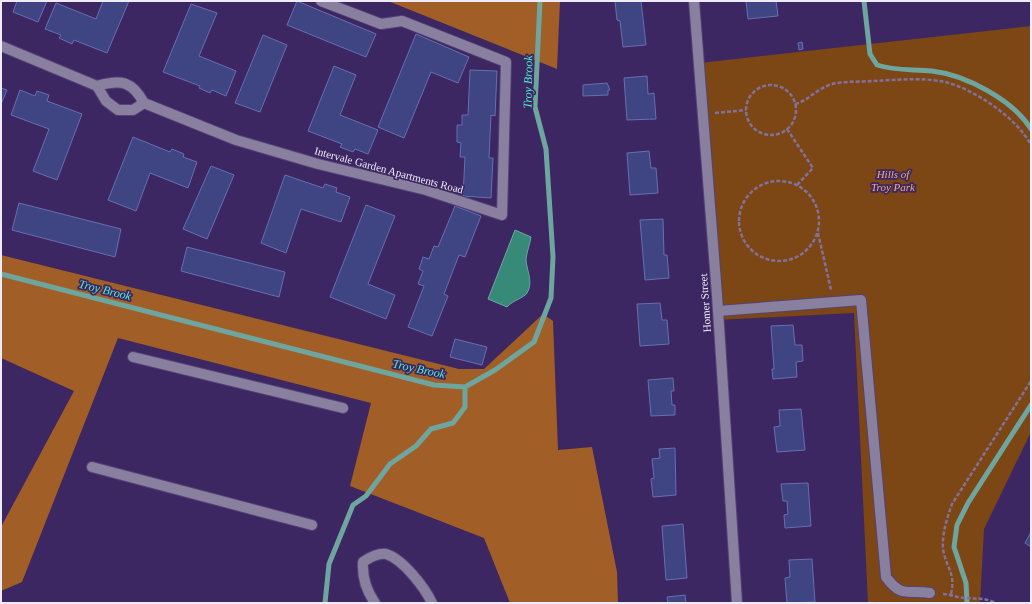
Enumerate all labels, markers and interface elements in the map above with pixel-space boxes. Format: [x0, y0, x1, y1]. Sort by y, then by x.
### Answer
water label: Troy Brook [521, 54, 535, 109]
street label: Intervale Garden Apartments Road [313, 144, 465, 196]
park label: Hills of Troy Park [871, 168, 916, 193]
street label: Homer Street [697, 273, 713, 333]
water label: Troy Brook [77, 277, 133, 303]
water label: Troy Brook [391, 357, 447, 382]

